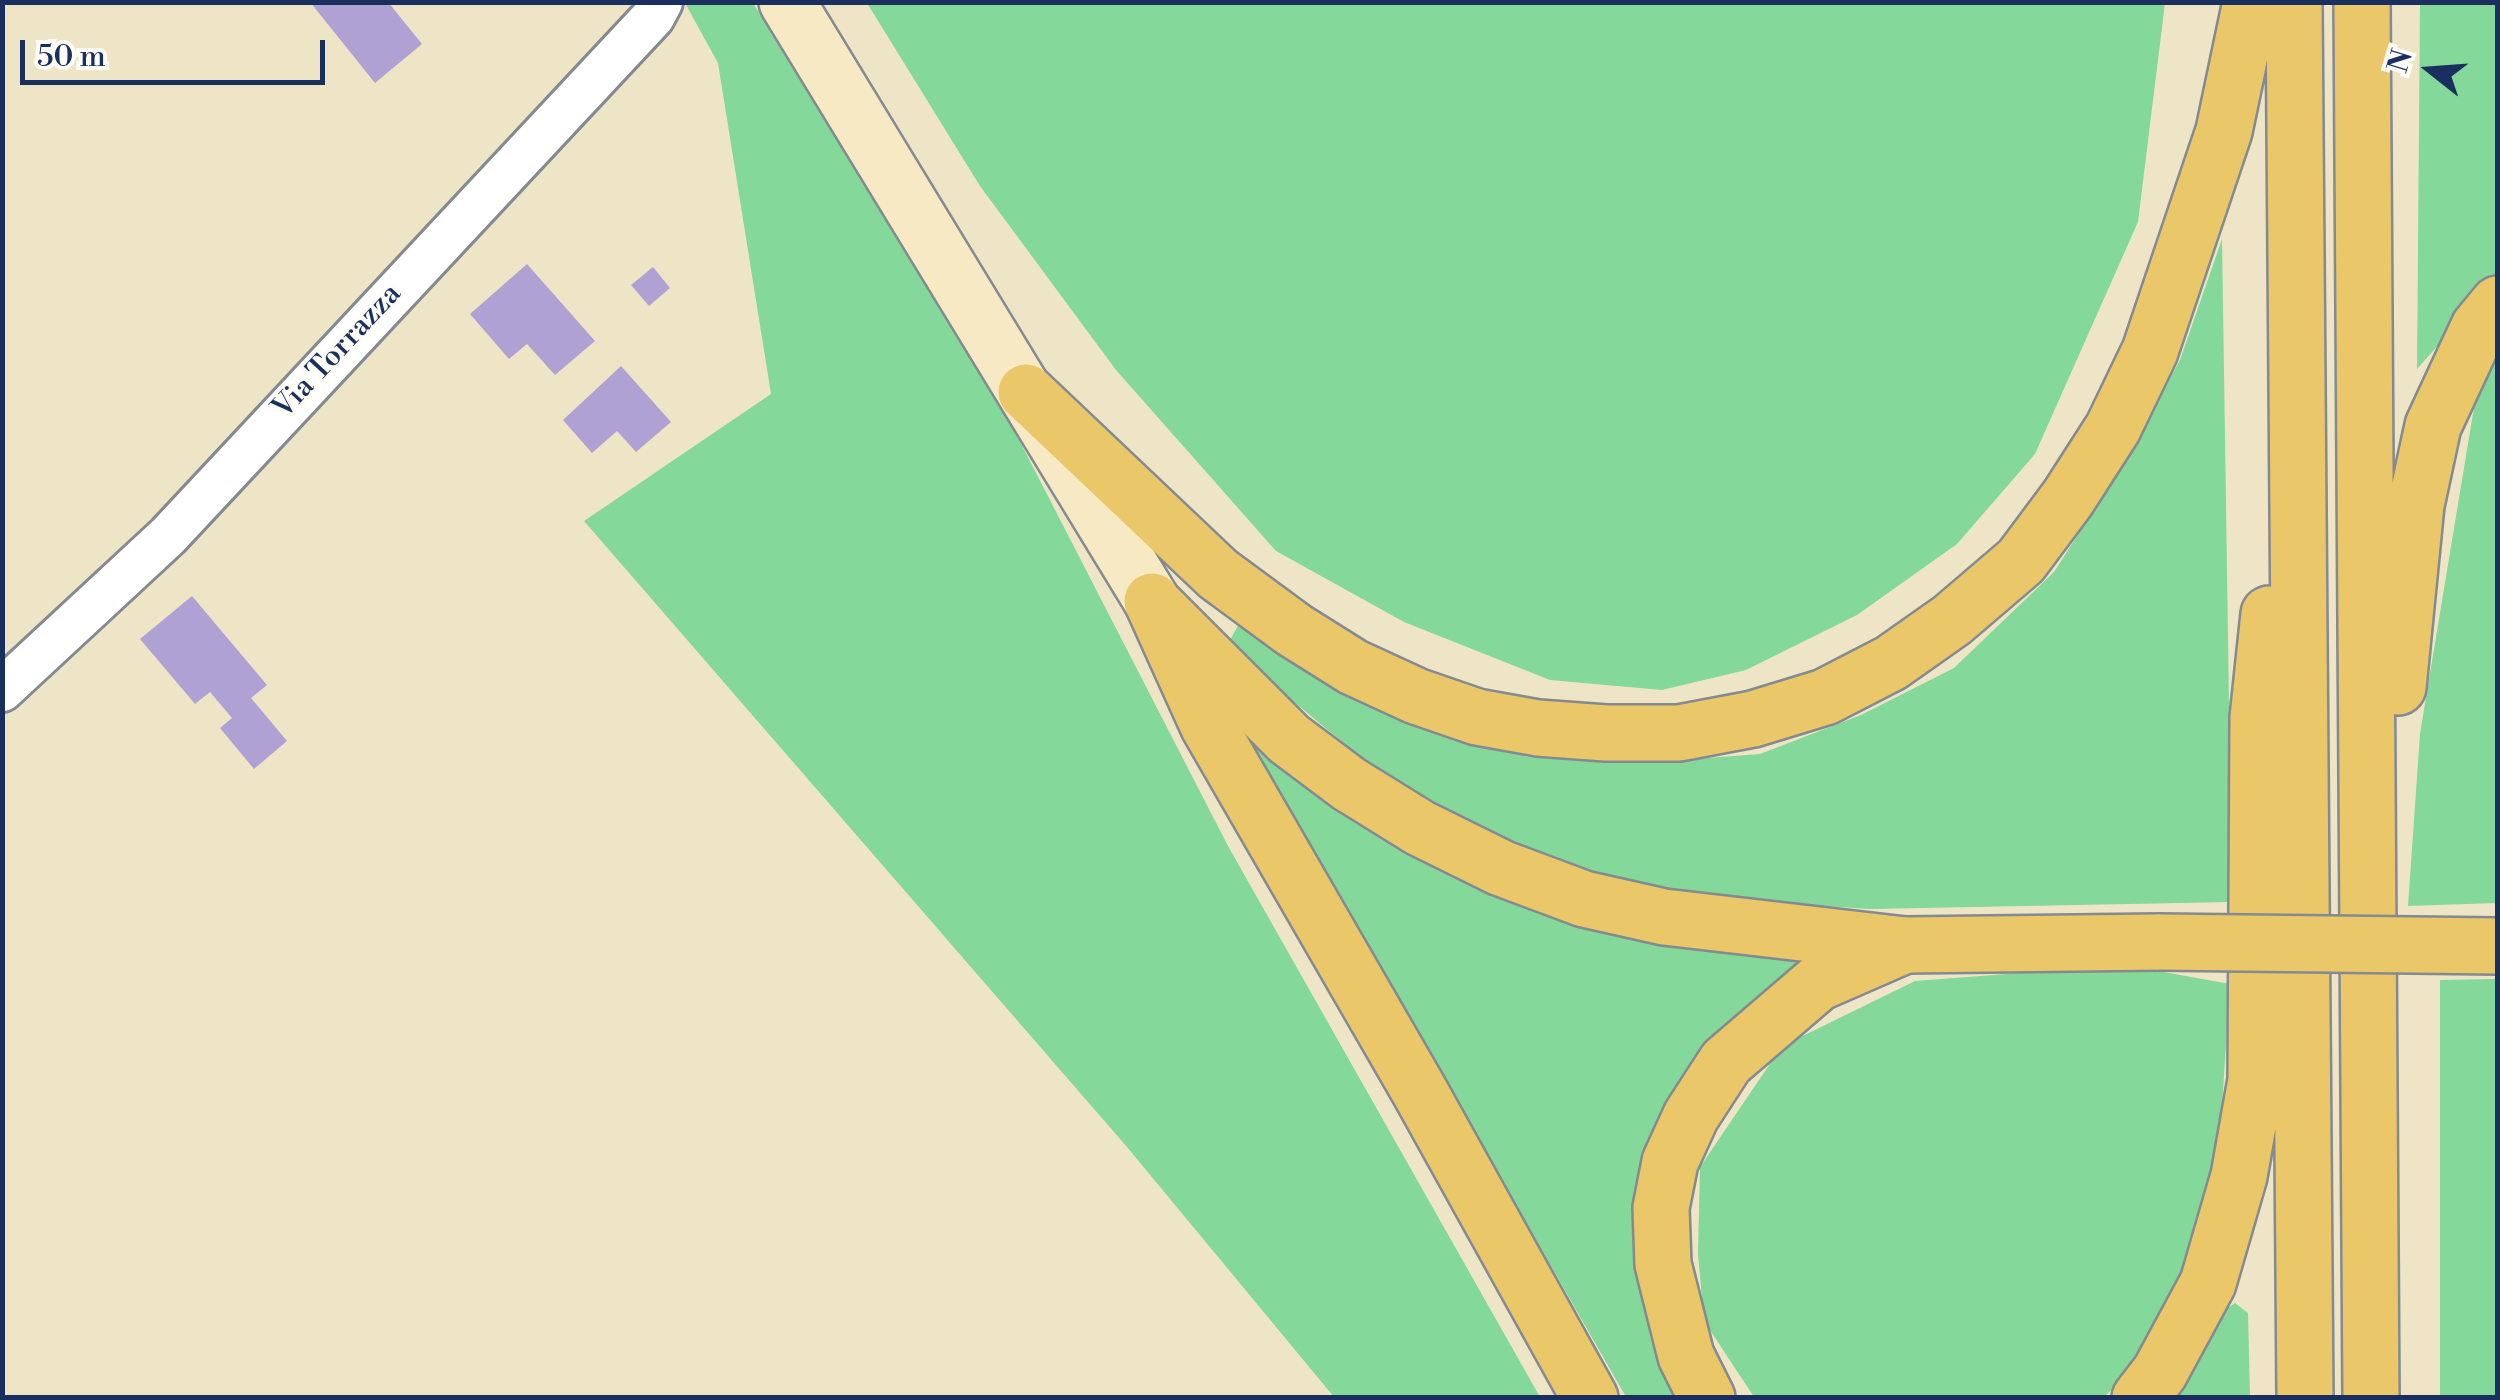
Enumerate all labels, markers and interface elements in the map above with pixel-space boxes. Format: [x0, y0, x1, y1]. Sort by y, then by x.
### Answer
scale bar [25, 20, 330, 82]
north arrow [2380, 20, 2480, 120]
text: 50 m [37, 38, 106, 76]
text: N [2381, 45, 2421, 77]
street label: Via Torrazza [266, 277, 410, 427]

